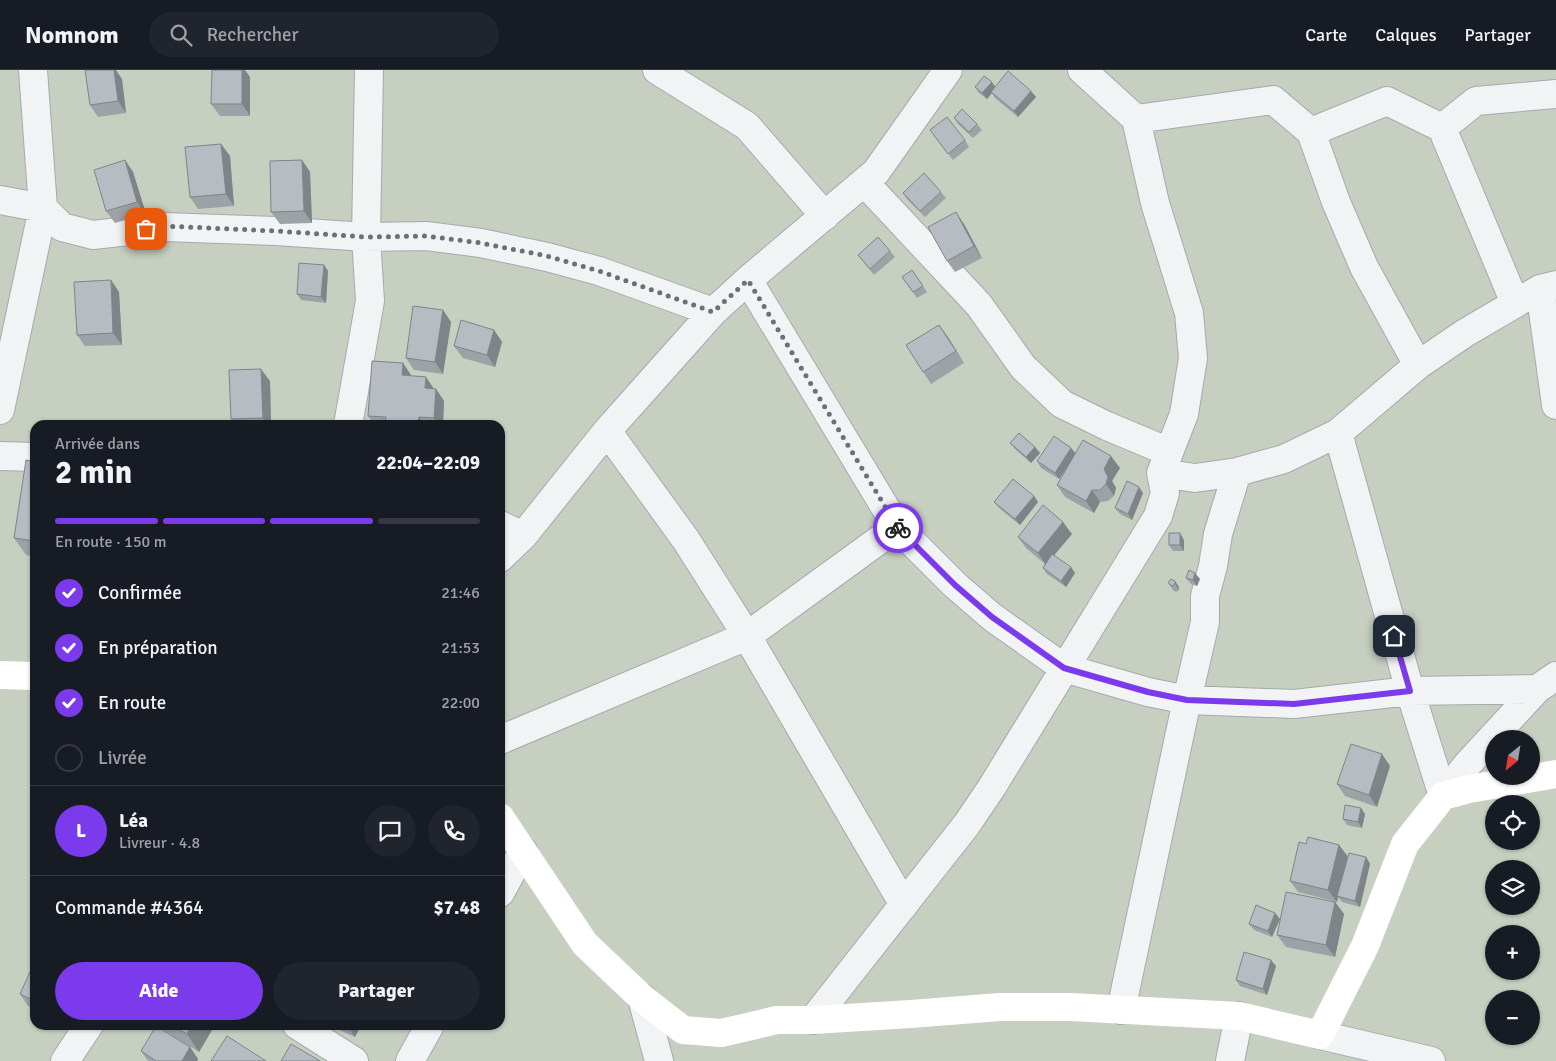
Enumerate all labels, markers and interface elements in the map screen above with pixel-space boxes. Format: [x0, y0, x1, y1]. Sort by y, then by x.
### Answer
search box [149, 12, 499, 57]
text: Nomnom [25, 20, 119, 50]
icon: search [167, 21, 195, 49]
text: Rechercher [207, 23, 299, 47]
text: Carte [1305, 24, 1347, 46]
text: Calques [1375, 24, 1437, 46]
text: Partager [1465, 24, 1531, 46]
pin [125, 208, 167, 250]
icon: bag [132, 215, 160, 243]
text: Arrivée dans [55, 434, 140, 454]
text: 22:04–22:09 [376, 451, 480, 475]
text: 2 min [55, 453, 132, 492]
courier [873, 503, 923, 553]
icon: bike [884, 514, 912, 542]
text: En route · 150 m [55, 532, 167, 552]
icon: check [55, 579, 83, 607]
text: Confirmée [98, 581, 182, 605]
text: 21:46 [441, 583, 480, 603]
pin [1373, 615, 1415, 657]
icon: home [1380, 622, 1408, 650]
icon: check [55, 634, 83, 662]
text: En préparation [98, 636, 218, 660]
text: 21:53 [441, 638, 480, 658]
icon: check [55, 689, 83, 717]
text: En route [98, 691, 166, 715]
text: 22:00 [441, 693, 480, 713]
north arrow [1485, 730, 1540, 785]
map controls [1485, 730, 1540, 1045]
text: Livrée [98, 746, 147, 770]
button: locate [1485, 795, 1540, 850]
button: chat [364, 805, 416, 857]
button: phone [428, 805, 480, 857]
text: Léa [119, 809, 148, 833]
text: L [76, 819, 86, 843]
text: Livreur · 4.8 [119, 833, 200, 853]
button: layers [1485, 860, 1540, 915]
text: Commande #4364 [55, 896, 204, 920]
text: $7.48 [434, 896, 480, 920]
button: + [1485, 925, 1540, 980]
button: Aide [55, 962, 263, 1020]
button: Partager [273, 962, 480, 1020]
button: − [1485, 990, 1540, 1045]

